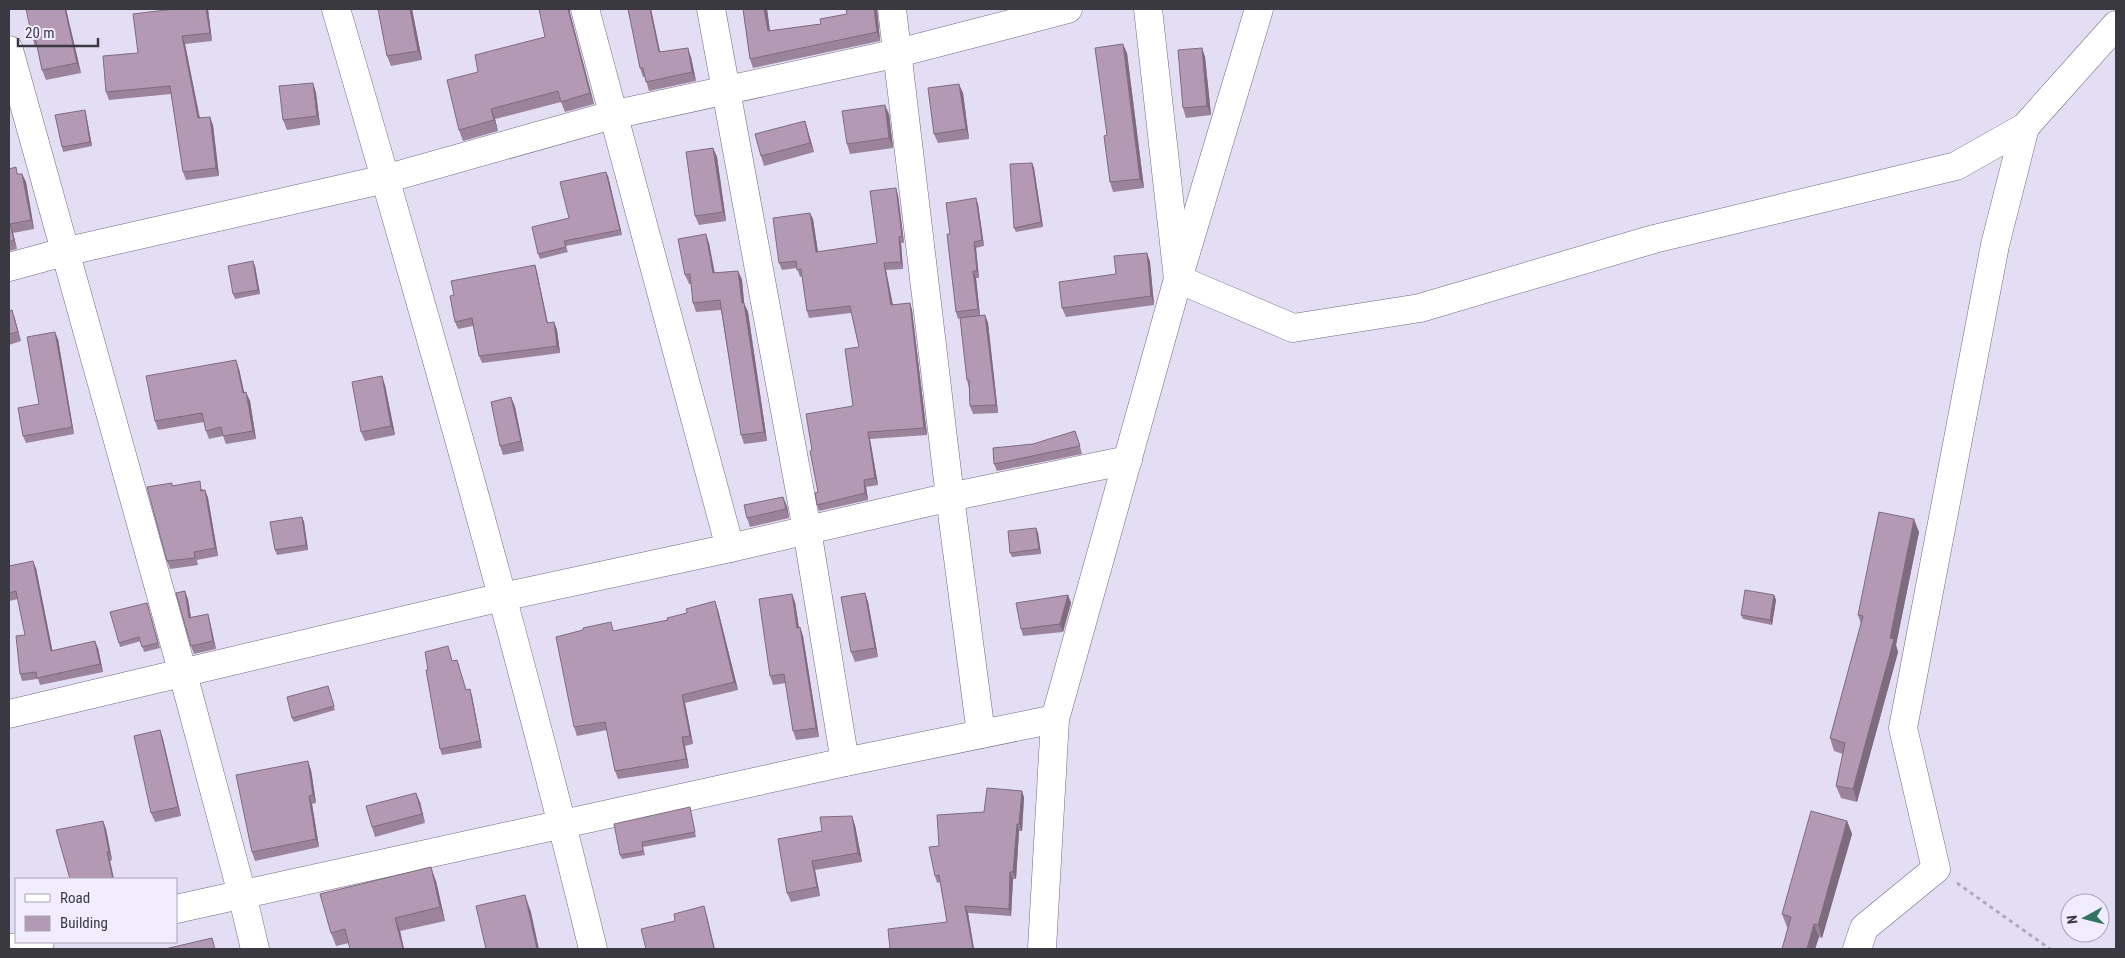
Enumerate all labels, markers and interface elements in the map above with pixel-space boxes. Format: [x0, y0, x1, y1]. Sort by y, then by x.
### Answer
scale bar [18, 15, 98, 47]
text: 20 m [25, 24, 55, 42]
legend [15, 878, 178, 943]
text: Road [60, 889, 90, 907]
north arrow [2060, 893, 2110, 943]
text: Building [60, 914, 108, 932]
text: N [2064, 914, 2081, 925]

